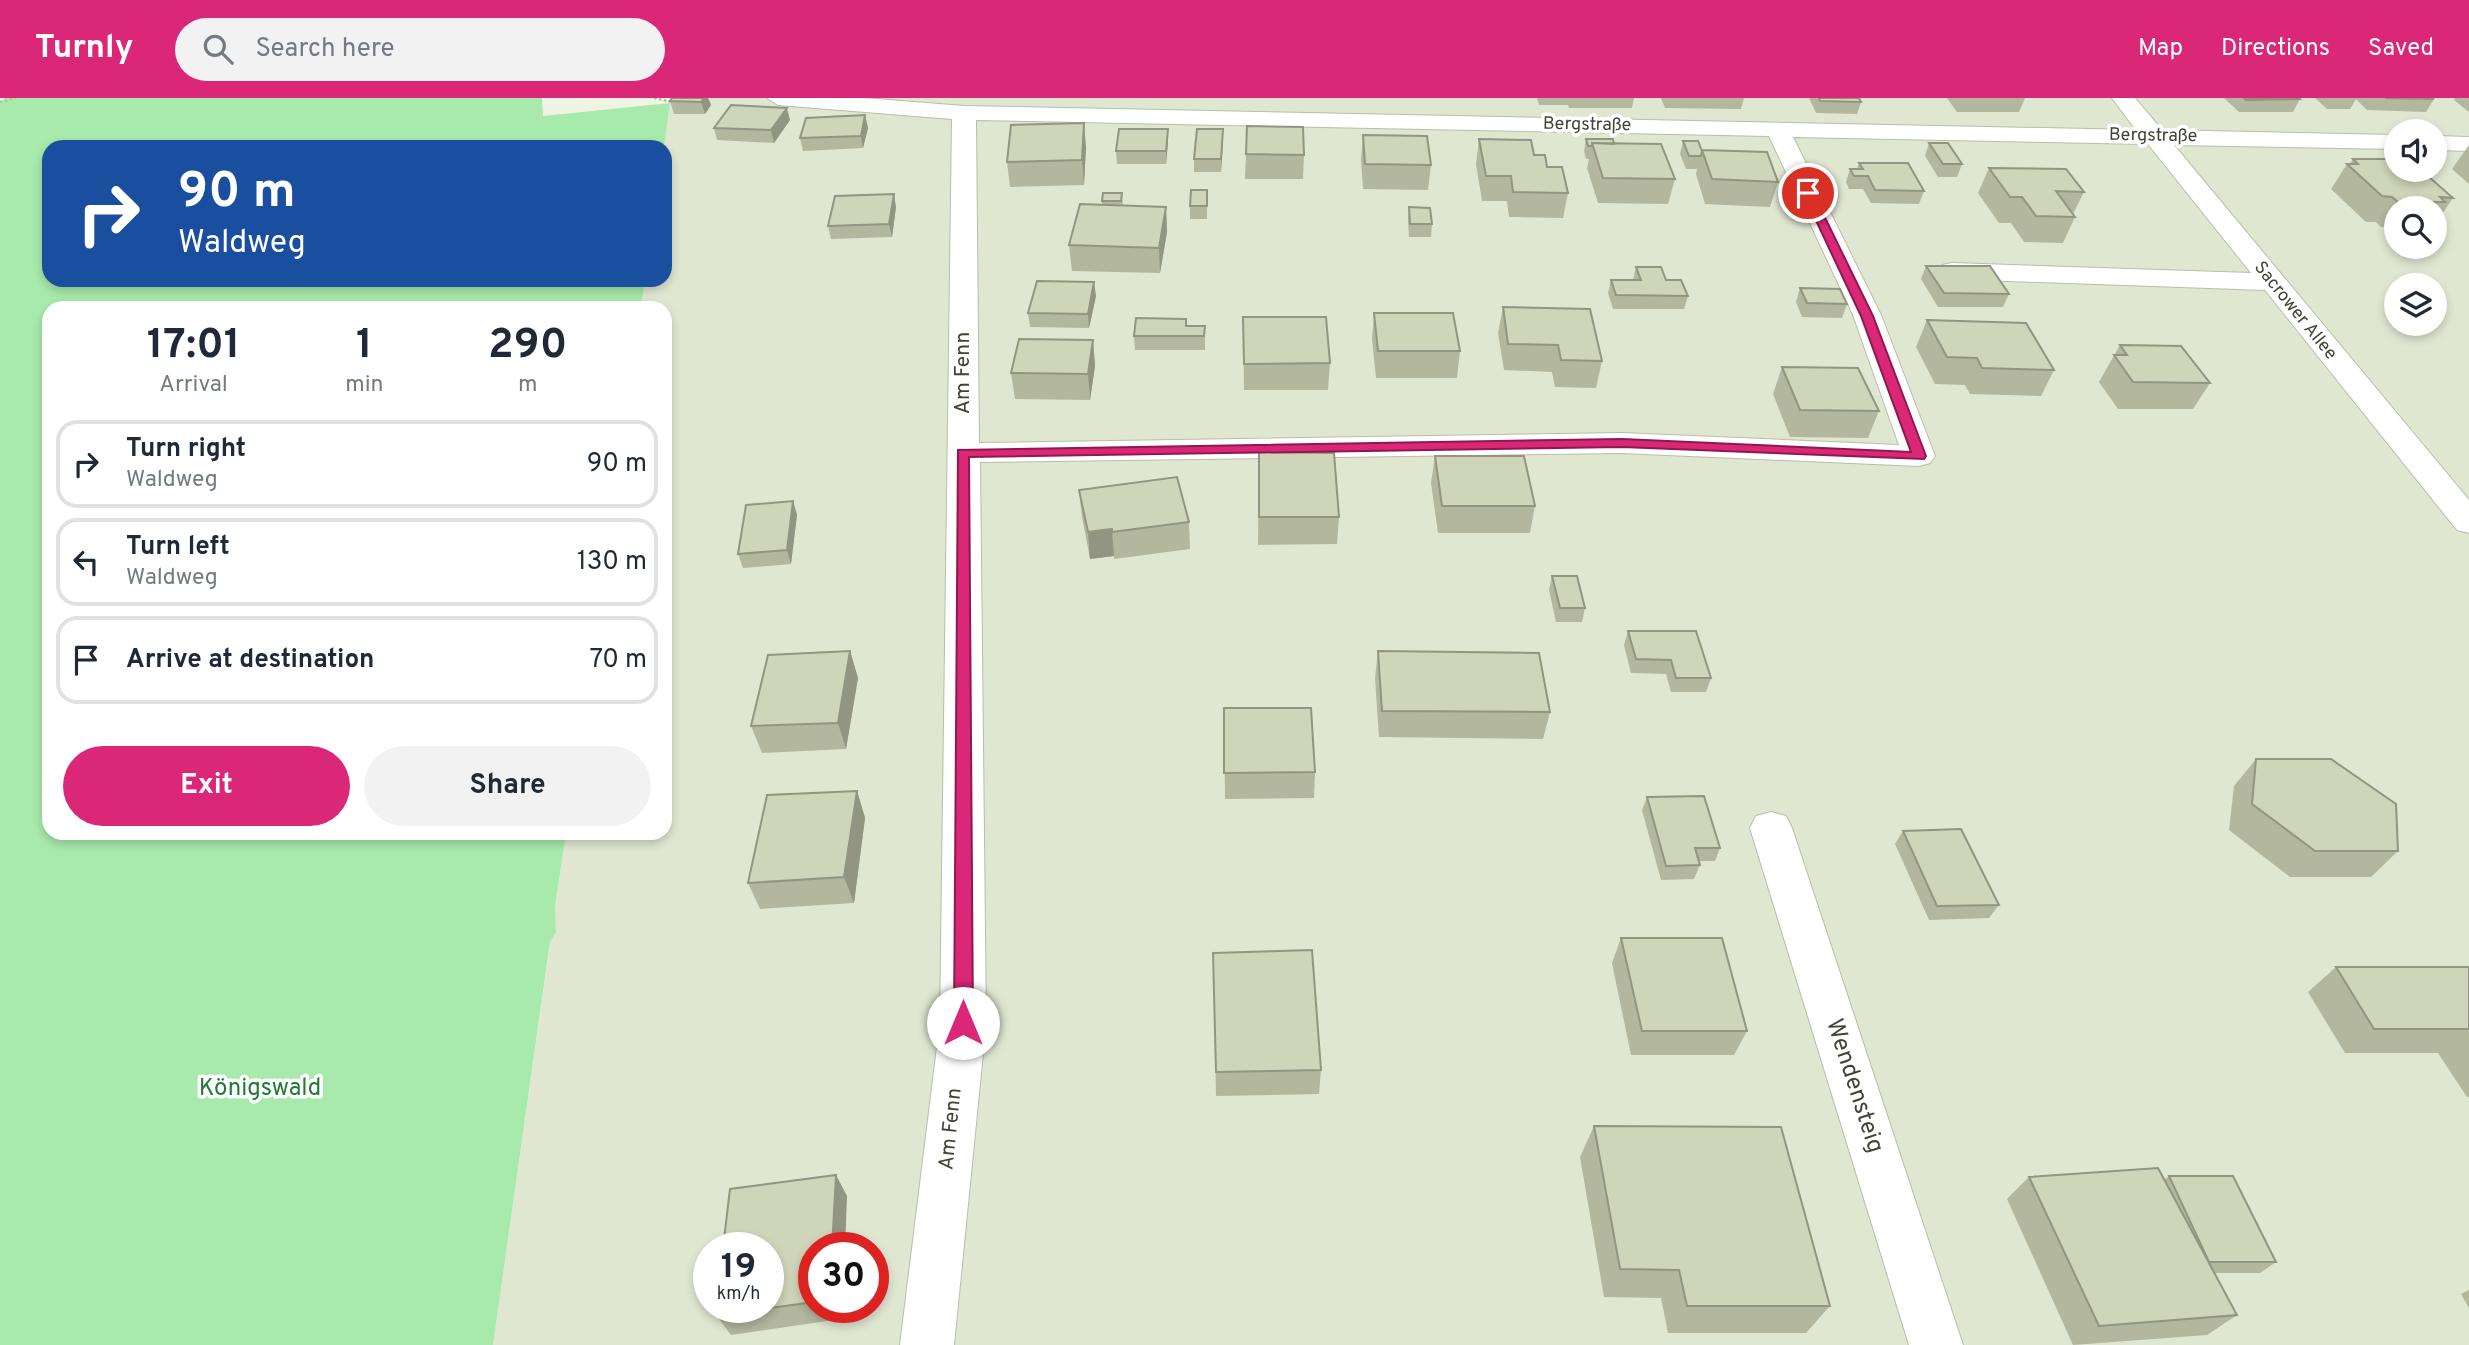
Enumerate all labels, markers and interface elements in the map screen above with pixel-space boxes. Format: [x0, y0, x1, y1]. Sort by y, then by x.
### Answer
search box [175, 18, 665, 81]
text: Turnly [35, 28, 133, 70]
icon: search [199, 30, 237, 68]
text: Search here [255, 33, 394, 66]
text: Map [2138, 34, 2183, 64]
text: Directions [2221, 34, 2330, 64]
text: Saved [2368, 34, 2434, 64]
street label: Bergstraße [1543, 113, 1631, 137]
map controls [2384, 119, 2447, 336]
button: sound [2384, 119, 2447, 182]
street label: Bergstraße [2109, 124, 2197, 148]
text: 90 m [178, 163, 296, 225]
pin [1778, 163, 1838, 223]
icon: right [63, 168, 154, 259]
icon: arrive [1789, 174, 1827, 212]
button: search [2384, 196, 2447, 259]
text: Waldweg [178, 224, 306, 264]
street label: Sacrower Allee [2248, 257, 2342, 365]
button: layers [2384, 273, 2447, 336]
text: 17:01 [147, 320, 241, 373]
text: 1 [356, 320, 373, 373]
text: 290 [488, 320, 567, 373]
street label: Am Fenn [950, 332, 977, 414]
text: Arrival [159, 371, 228, 400]
text: min [345, 371, 383, 400]
text: m [518, 371, 537, 400]
text: Turn right [126, 433, 246, 466]
icon: right [67, 445, 105, 483]
text: 90 m [587, 448, 647, 481]
text: Waldweg [126, 466, 218, 495]
text: Turn left [126, 531, 230, 564]
icon: left [67, 543, 105, 581]
text: 130 m [577, 546, 647, 579]
text: Waldweg [126, 564, 218, 593]
icon: arrive [67, 641, 105, 679]
text: Arrive at destination [126, 644, 374, 677]
text: 70 m [589, 644, 647, 677]
button: Exit [63, 746, 350, 826]
button: Share [364, 746, 651, 826]
position arrow [926, 986, 1000, 1060]
street label: Wendensteig [1818, 1015, 1890, 1157]
park label: Königswald [199, 1074, 321, 1104]
street label: Am Fenn [933, 1087, 969, 1171]
speed limit sign: 30 [798, 1232, 889, 1323]
text: 19 [721, 1246, 756, 1290]
text: km/h [717, 1283, 760, 1306]

